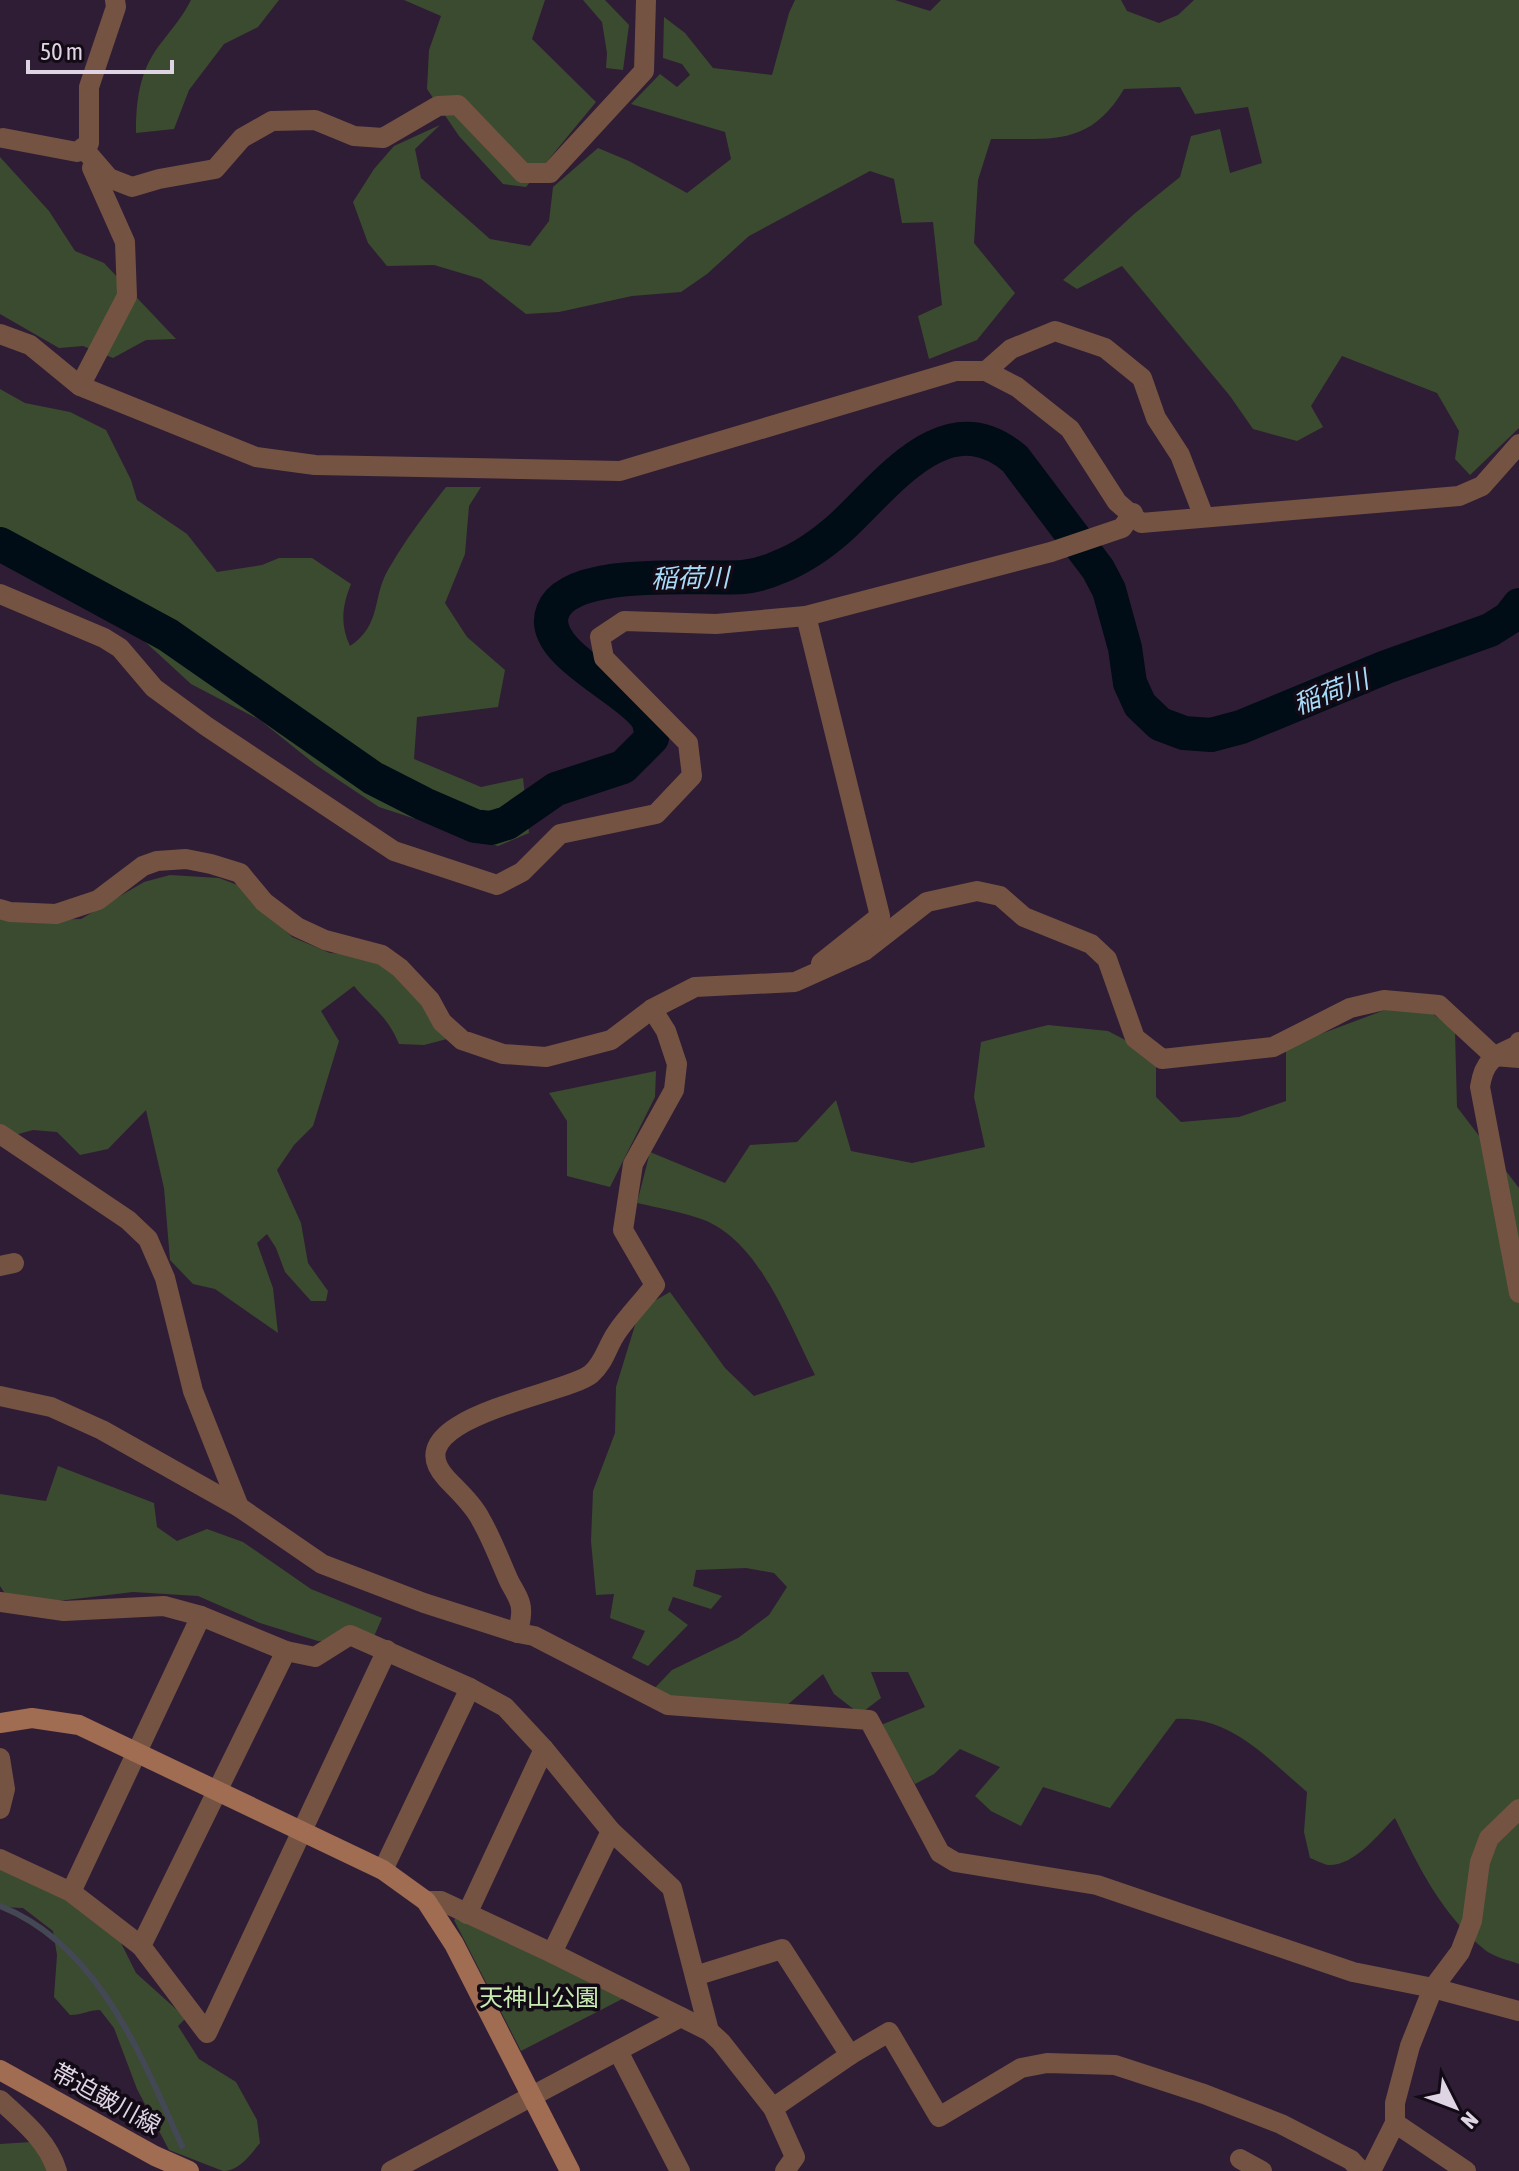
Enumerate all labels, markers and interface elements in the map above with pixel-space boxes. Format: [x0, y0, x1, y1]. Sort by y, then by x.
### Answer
scale bar [28, 24, 172, 74]
text: 50 m [40, 38, 83, 65]
water label: 稲荷川 [651, 562, 732, 594]
water label: 稲荷川 [1289, 663, 1376, 720]
park label: 天神山公園 [479, 1984, 599, 2011]
street label: 帯迫皷川線 [47, 2058, 165, 2139]
north arrow [1415, 2067, 1495, 2147]
text: N [1456, 2107, 1484, 2134]

